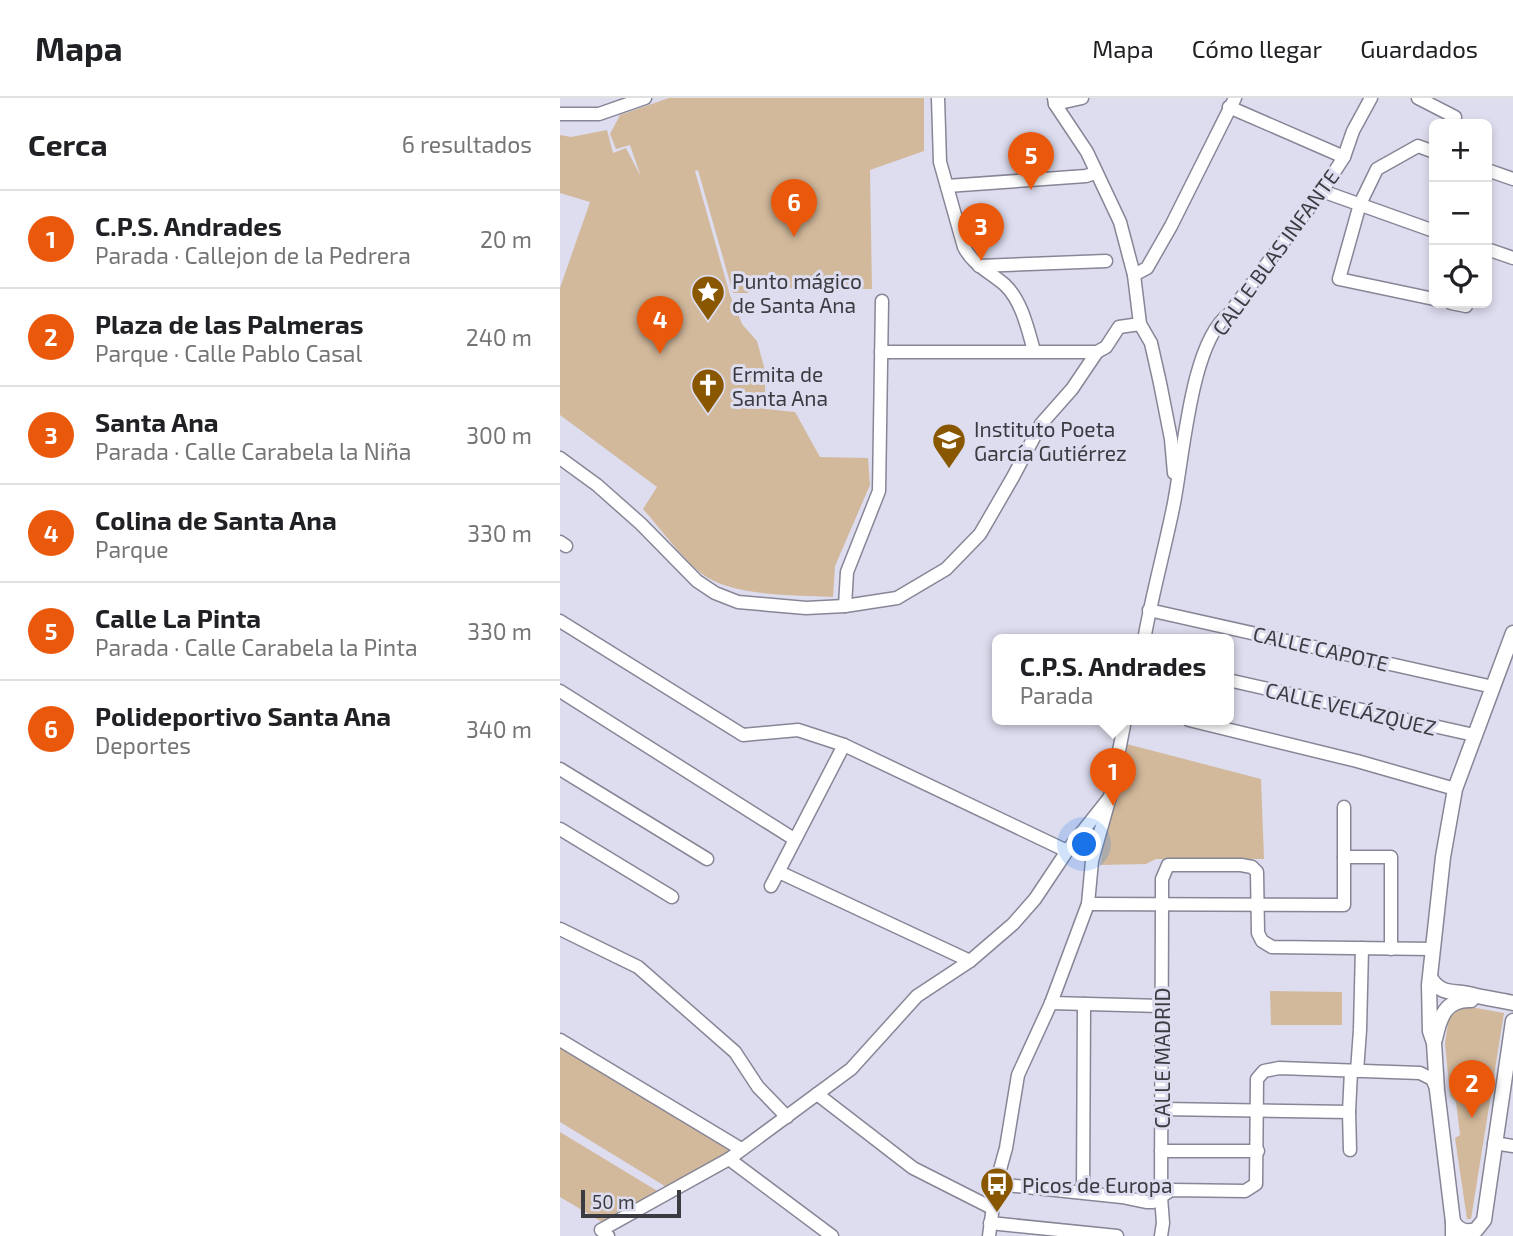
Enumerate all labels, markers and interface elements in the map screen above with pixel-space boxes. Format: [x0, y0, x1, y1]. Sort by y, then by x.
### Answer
text: Mapa [35, 28, 123, 68]
text: Mapa [1092, 34, 1154, 63]
text: Cómo llegar [1192, 34, 1322, 63]
text: Guardados [1360, 34, 1478, 63]
map controls [1429, 119, 1492, 308]
button: + [1429, 119, 1492, 182]
text: Cerca [28, 126, 108, 162]
text: 6 resultados [402, 130, 532, 158]
pin: 5 [1008, 132, 1054, 190]
street label: CALLE BLAS INFANTE [1206, 164, 1344, 340]
pin: 6 [771, 179, 817, 237]
button: − [1429, 182, 1492, 245]
pin: 3 [958, 203, 1004, 261]
text: C.P.S. Andrades [95, 210, 282, 241]
text: 1 [46, 225, 56, 253]
text: 20 m [480, 225, 532, 253]
text: Parada · Callejon de la Pedrera [95, 241, 411, 269]
button: locate [1429, 245, 1492, 308]
place label: Punto mágico de Santa Ana [732, 268, 862, 317]
place icon: Punto mágico de Santa Ana [689, 273, 727, 322]
pin: 4 [637, 296, 683, 354]
text: Plaza de las Palmeras [95, 308, 364, 339]
text: 2 [44, 323, 58, 351]
text: 240 m [466, 323, 532, 351]
text: Parque · Calle Pablo Casal [95, 339, 362, 367]
place label: Ermita de Santa Ana [732, 361, 828, 410]
church icon: Ermita de Santa Ana [689, 366, 727, 415]
text: Santa Ana [95, 406, 219, 437]
place label: Instituto Poeta García Gutiérrez [974, 416, 1127, 465]
text: 3 [44, 421, 58, 449]
text: 300 m [466, 421, 532, 449]
school or university icon: Instituto Poeta García Gutiérrez [930, 421, 968, 470]
text: Parada · Calle Carabela la Niña [95, 437, 411, 465]
text: Colina de Santa Ana [95, 504, 337, 535]
text: 4 [44, 519, 58, 547]
text: 330 m [467, 519, 532, 547]
text: Parque [95, 535, 169, 563]
text: Calle La Pinta [95, 602, 261, 633]
text: 5 [45, 617, 57, 645]
text: 330 m [467, 617, 532, 645]
street label: CALLE CAPOTE [1251, 620, 1391, 676]
text: Parada · Calle Carabela la Pinta [95, 633, 418, 661]
popup [992, 634, 1234, 725]
text: C.P.S. Andrades [1020, 650, 1206, 681]
street label: CALLE VELÁZQUEZ [1263, 676, 1439, 741]
text: Parada [1020, 681, 1093, 709]
text: Polideportivo Santa Ana [95, 700, 391, 731]
text: 6 [44, 715, 58, 743]
text: 340 m [466, 715, 532, 743]
text: Deportes [95, 731, 191, 759]
pin: 1 [1090, 748, 1136, 806]
your location [1067, 827, 1101, 861]
street label: CALLE MADRID [1149, 988, 1174, 1128]
pin: 2 [1449, 1060, 1495, 1118]
bus stop icon: Picos de Europa [978, 1165, 1016, 1214]
place label: Picos de Europa [1022, 1172, 1173, 1197]
scale bar [581, 1187, 681, 1219]
text: 50 m [592, 1190, 635, 1213]

